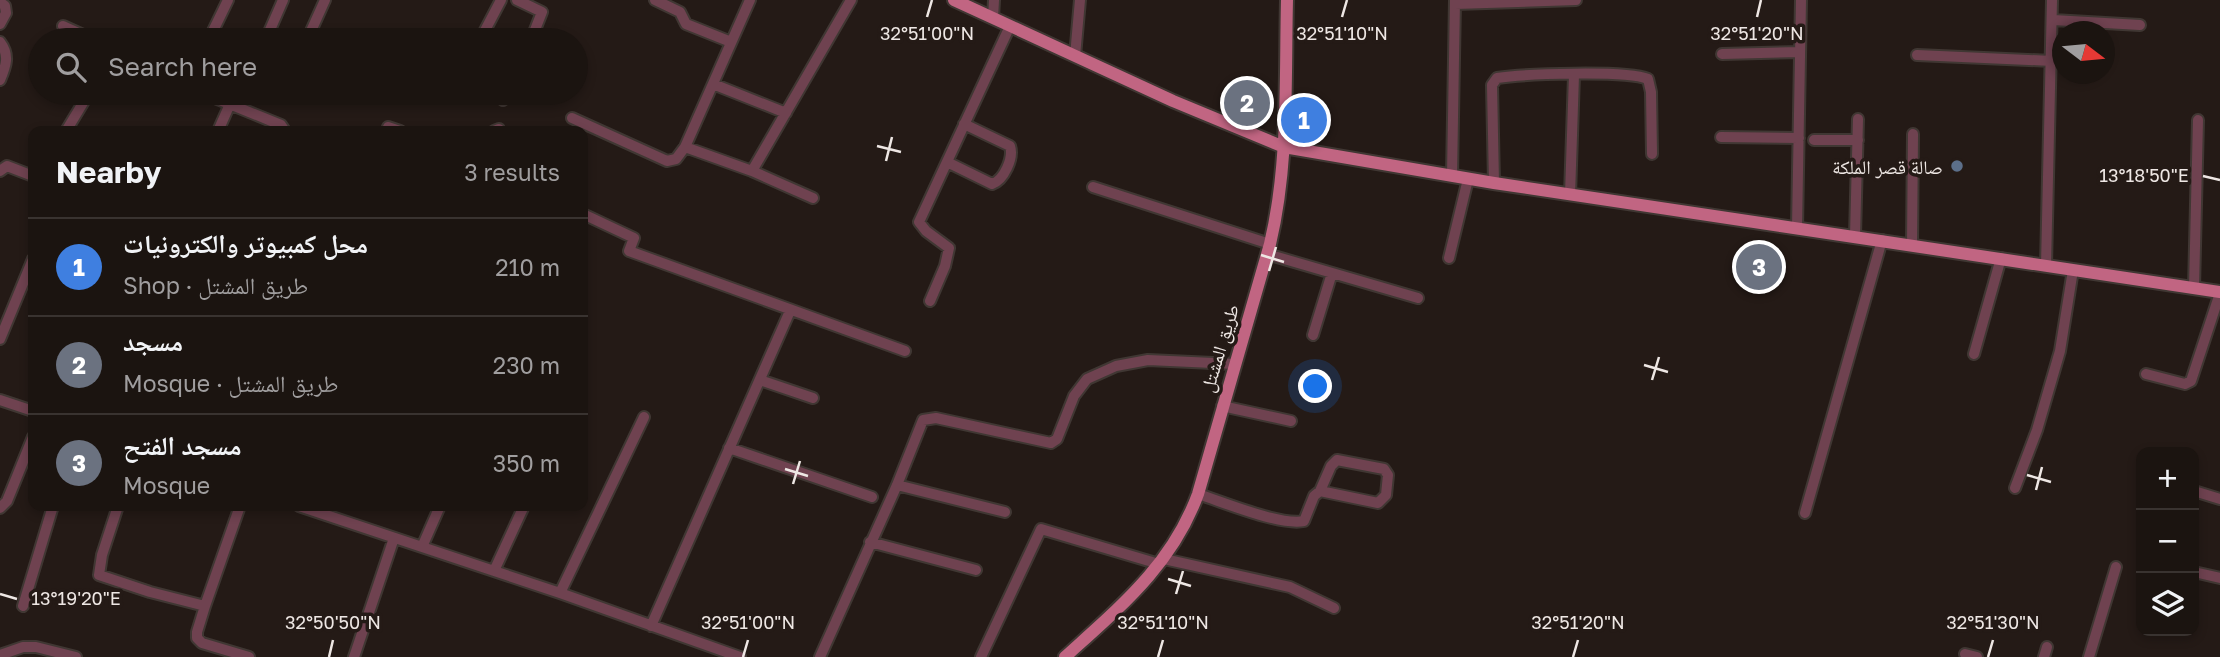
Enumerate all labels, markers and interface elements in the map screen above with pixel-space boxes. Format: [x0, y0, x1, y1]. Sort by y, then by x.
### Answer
north arrow [2052, 21, 2115, 84]
text: 32°51'00"N [880, 22, 974, 44]
text: 32°51'10"N [1296, 22, 1388, 44]
text: 32°51'20"N [1710, 22, 1804, 44]
search box [28, 28, 588, 105]
icon: search [52, 48, 90, 86]
text: Search here [108, 51, 257, 82]
pin: 2 [1224, 77, 1270, 129]
pin: 1 [1281, 94, 1327, 146]
text: Nearby [56, 154, 161, 190]
place label: صالة قصر الملكة [1832, 155, 1943, 179]
text: 3 results [464, 158, 560, 186]
marker: صالة قصر الملكة [1949, 158, 1965, 174]
text: 13°18'50"E [2099, 164, 2189, 186]
text: محل كمبيوتر والكترونيات [123, 228, 368, 259]
pin: 3 [1736, 241, 1782, 293]
text: 1 [73, 253, 85, 281]
text: 210 m [495, 253, 560, 281]
text: Shop · طريق المشتل [123, 271, 308, 299]
street label: طريق المشتل [1195, 301, 1244, 395]
text: مسجد [123, 326, 183, 357]
text: 2 [72, 351, 86, 379]
text: 230 m [493, 351, 560, 379]
text: Mosque · طريق المشتل [123, 369, 338, 397]
your location [1298, 369, 1332, 403]
text: مسجد الفتح [123, 430, 242, 461]
map controls [2136, 447, 2199, 636]
button: + [2136, 447, 2199, 510]
text: 3 [72, 449, 86, 477]
text: 350 m [493, 449, 560, 477]
text: Mosque [123, 471, 210, 499]
button: − [2136, 510, 2199, 573]
button: layers [2136, 573, 2199, 636]
text: 13°19'20"E [31, 587, 121, 609]
text: 32°50'50"N [285, 611, 381, 633]
text: 32°51'00"N [701, 611, 795, 633]
text: 32°51'10"N [1117, 611, 1209, 633]
text: 32°51'20"N [1531, 611, 1625, 633]
text: 32°51'30"N [1946, 611, 2040, 633]

